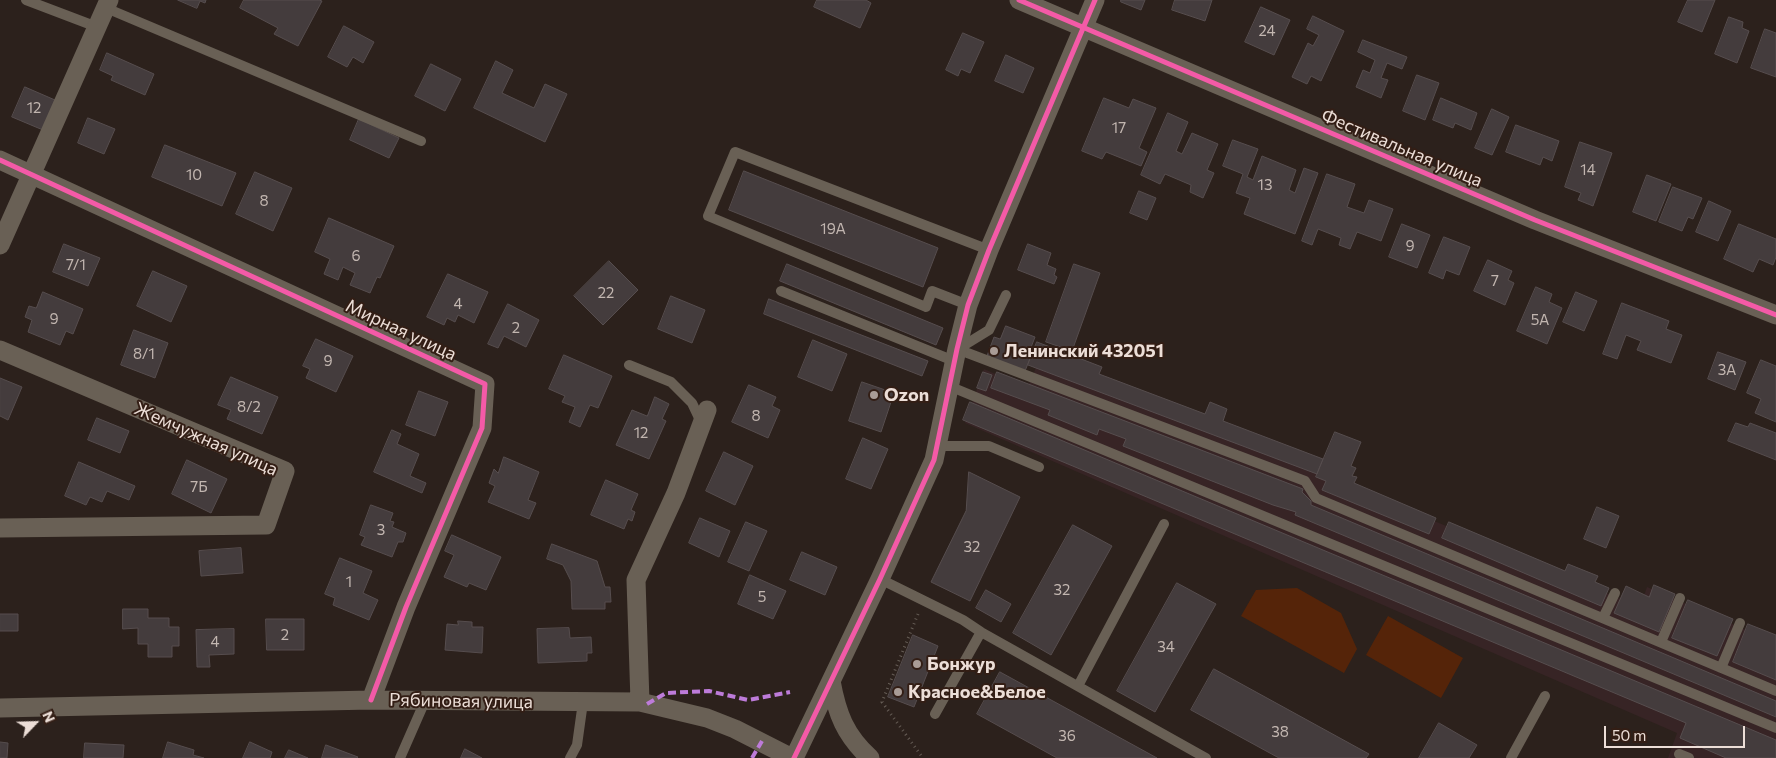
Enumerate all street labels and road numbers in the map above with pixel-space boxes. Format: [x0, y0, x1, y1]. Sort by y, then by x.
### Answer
street label: Фестивальная улица [1318, 104, 1486, 192]
street label: Мирная улица [342, 295, 460, 365]
street label: Жемчужная улица [131, 398, 281, 480]
street label: Рябиновая улица [389, 689, 533, 713]

